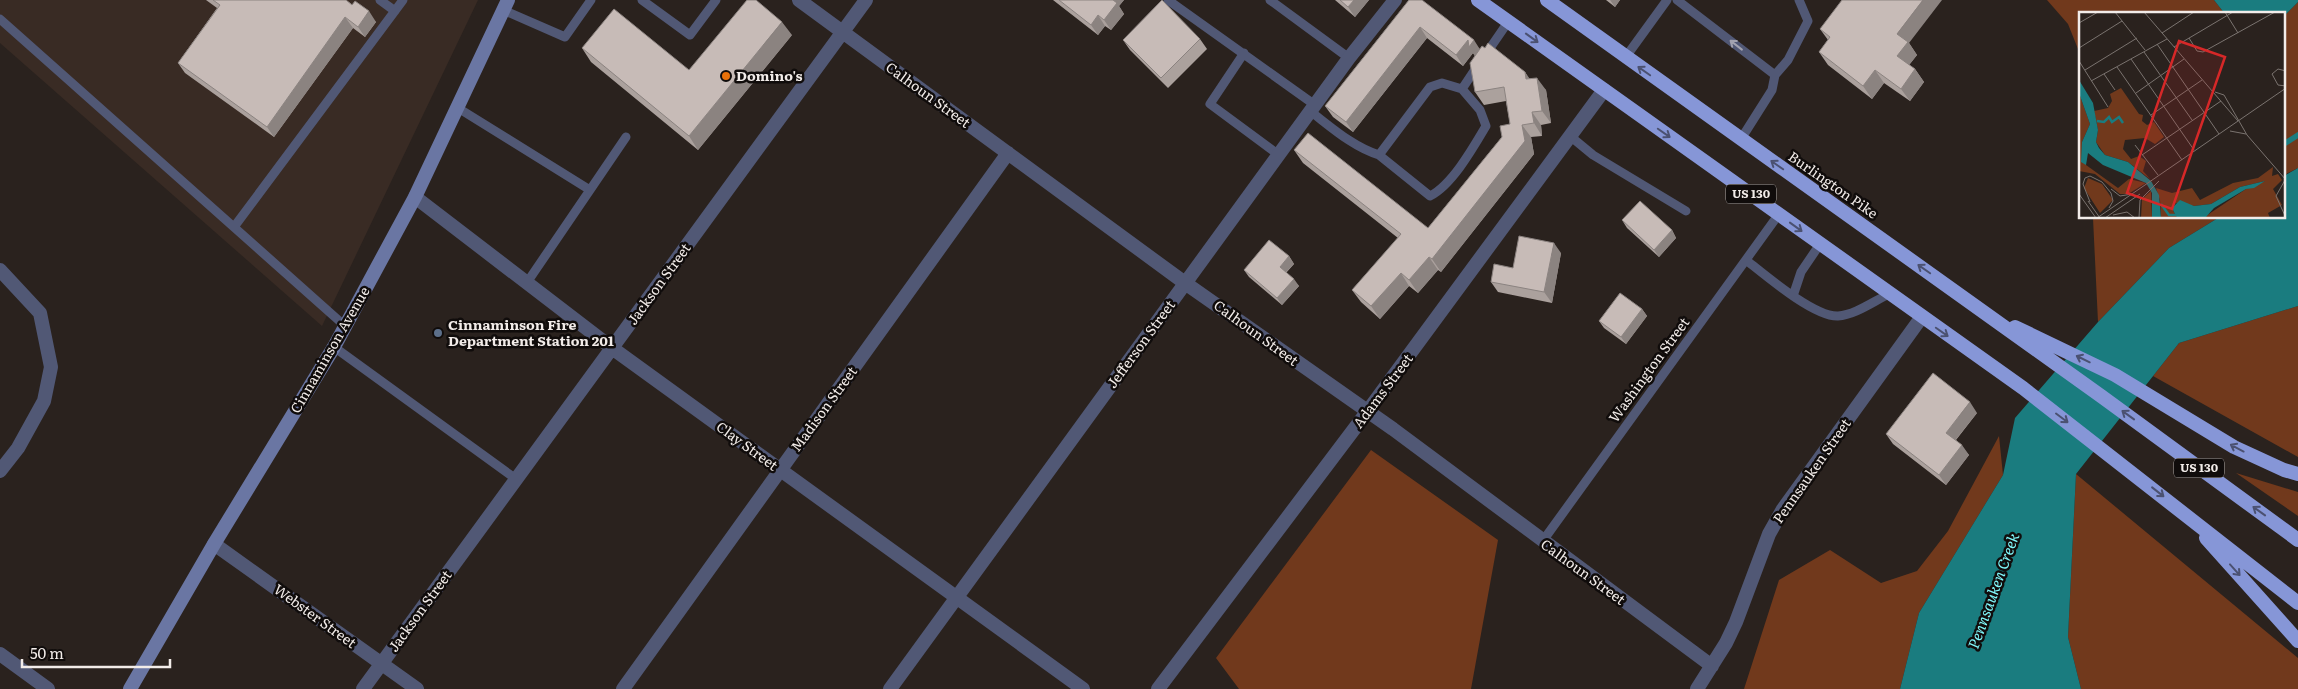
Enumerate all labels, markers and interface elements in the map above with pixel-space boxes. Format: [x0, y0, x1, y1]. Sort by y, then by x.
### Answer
inset map [2079, 12, 2286, 219]
one-way arrow [1525, 33, 1539, 43]
one-way arrow [1729, 40, 1743, 50]
street label: Calhoun Street [882, 57, 975, 132]
place label: Domino's [736, 65, 803, 85]
one-way arrow [1637, 66, 1651, 76]
marker: Domino's [720, 70, 732, 82]
one-way arrow [1657, 128, 1671, 138]
street label: Burlington Pike [1785, 146, 1882, 223]
one-way arrow [1770, 160, 1784, 170]
road number: US 130 [1726, 184, 1776, 203]
one-way arrow [1789, 222, 1803, 232]
street label: Jackson Street [622, 238, 695, 328]
one-way arrow [1917, 264, 1931, 275]
street label: Cinnaminson Avenue [285, 282, 374, 417]
street label: Jefferson Street [1101, 295, 1179, 392]
street label: Calhoun Street [1210, 295, 1303, 370]
street label: Washington Street [1603, 312, 1693, 426]
place label: Cinnaminson Fire Department Station 201 [448, 314, 614, 350]
marker: Cinnaminson Fire Department Station 201 [432, 327, 444, 339]
one-way arrow [1935, 327, 1949, 337]
street label: Adams Street [1347, 349, 1417, 432]
one-way arrow [2076, 354, 2091, 363]
street label: Madison Street [785, 361, 861, 455]
one-way arrow [2121, 410, 2135, 420]
one-way arrow [2055, 413, 2069, 423]
street label: Pennsauken Street [1767, 414, 1855, 527]
street label: Clay Street [713, 416, 783, 475]
one-way arrow [2230, 443, 2245, 452]
road number: US 130 [2174, 458, 2224, 478]
one-way arrow [2151, 487, 2164, 498]
one-way arrow [2253, 506, 2266, 517]
water label: Pennsauken Creek [1961, 529, 2024, 652]
street label: Calhoun Street [1537, 534, 1630, 609]
one-way arrow [2229, 564, 2240, 577]
street label: Jackson Street [383, 565, 456, 655]
street label: Webster Street [270, 578, 361, 652]
scale bar [22, 636, 170, 668]
text: 50 m [30, 641, 64, 664]

